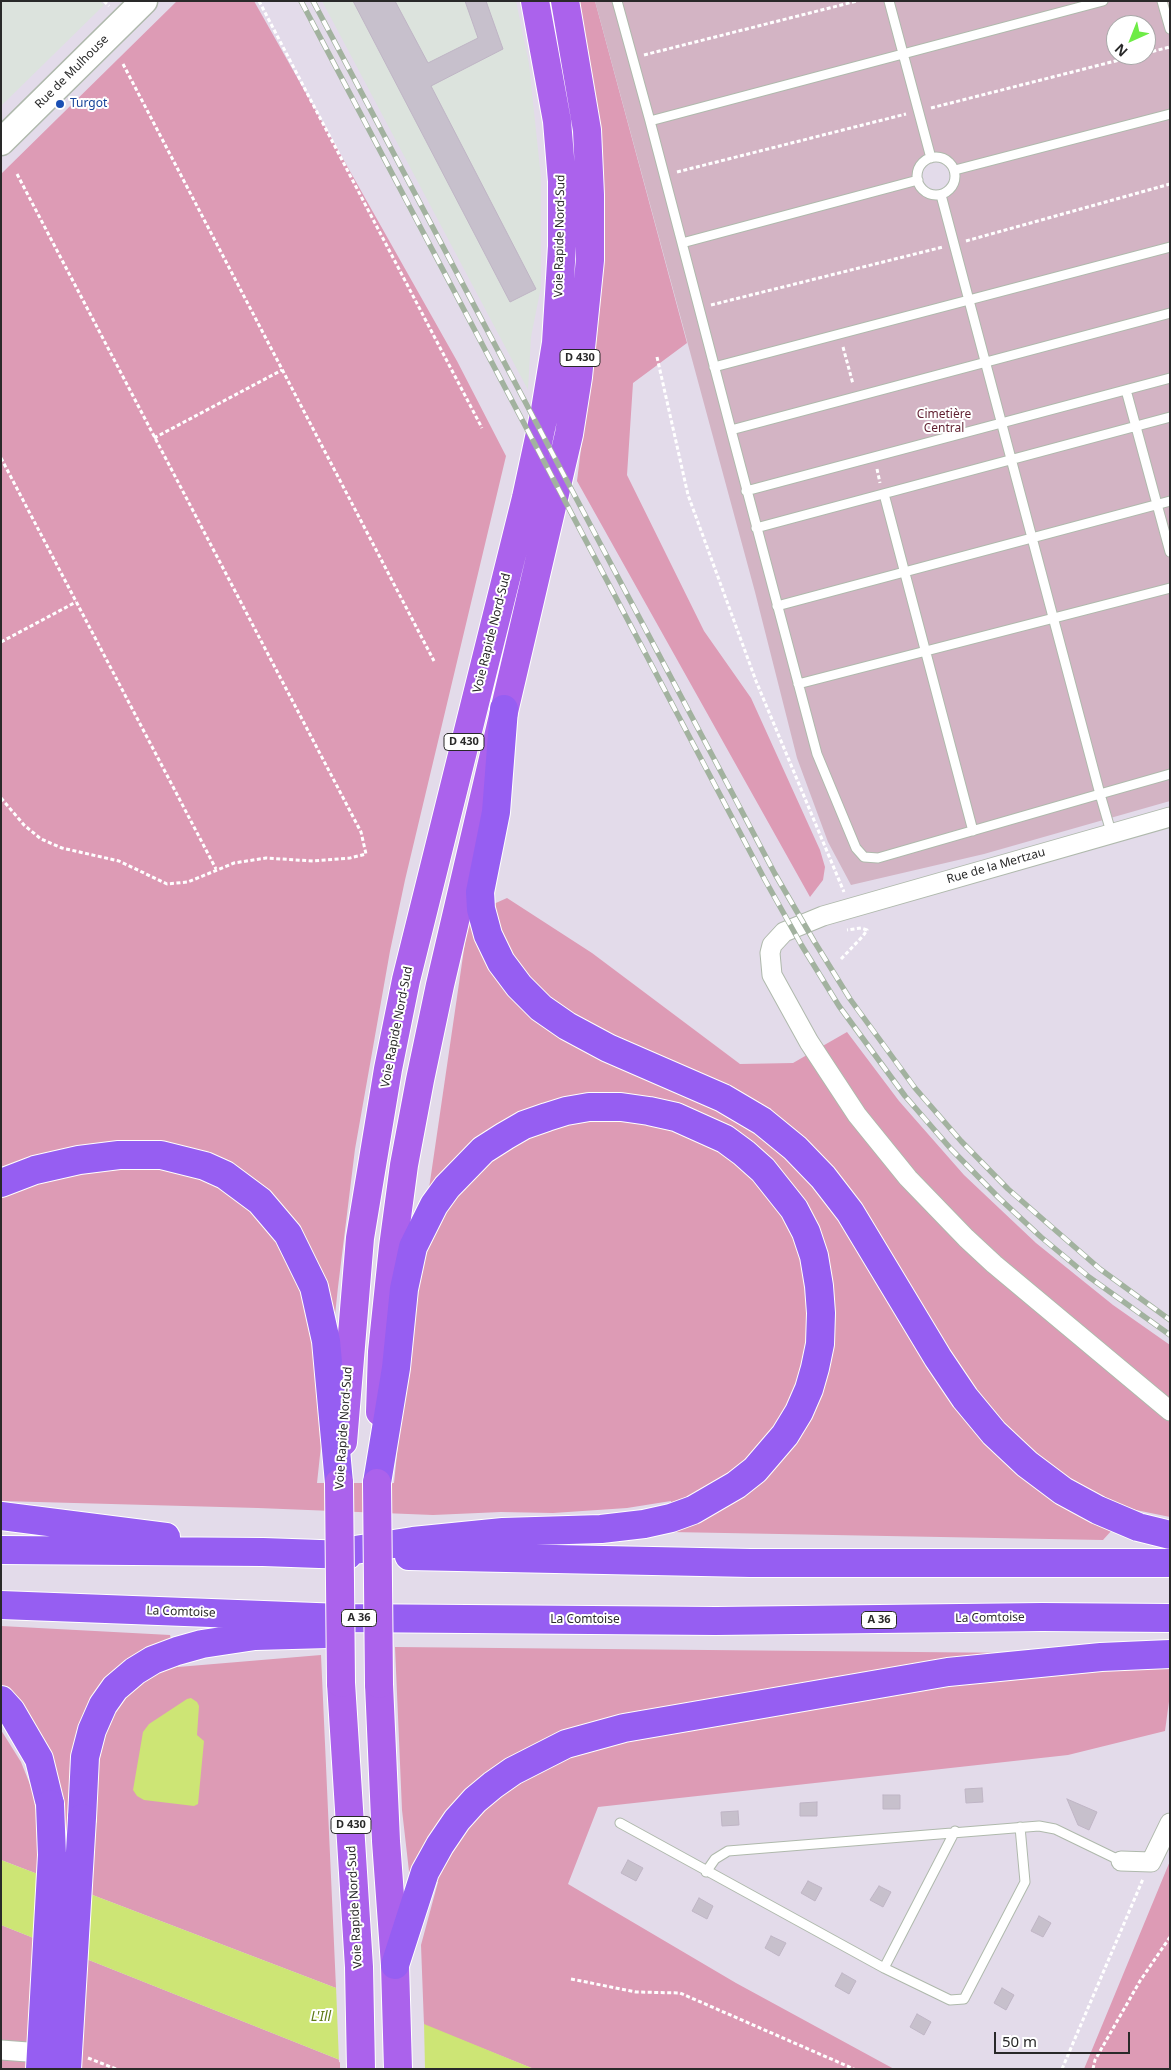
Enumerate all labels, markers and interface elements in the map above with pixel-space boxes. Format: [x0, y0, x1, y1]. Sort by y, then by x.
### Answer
north arrow [1106, 15, 1156, 65]
street label: Rue de Mulhouse [32, 32, 112, 112]
text: N [1110, 40, 1132, 61]
place label: Turgot [70, 97, 107, 111]
marker: Turgot [54, 98, 66, 110]
street label: Voie Rapide Nord-Sud [552, 174, 568, 298]
road number: D 430 [560, 349, 600, 366]
park label: Cimetière Central [917, 408, 971, 436]
street label: Voie Rapide Nord-Sud [470, 572, 514, 694]
road number: D 430 [444, 734, 484, 750]
street label: Rue de la Mertzau [945, 845, 1047, 887]
street label: Voie Rapide Nord-Sud [378, 965, 416, 1089]
street label: Voie Rapide Nord-Sud [333, 1366, 355, 1490]
street label: La Comtoise [146, 1604, 216, 1620]
road number: A 36 [342, 1610, 376, 1626]
street label: La Comtoise [955, 1610, 1025, 1626]
road number: A 36 [862, 1612, 896, 1628]
street label: La Comtoise [550, 1613, 620, 1627]
road number: D 430 [331, 1816, 371, 1834]
street label: Voie Rapide Nord-Sud [345, 1845, 365, 1969]
water label: L'Ill [311, 2009, 331, 2025]
scale bar [996, 2022, 1132, 2054]
text: 50 m [1002, 2031, 1037, 2051]

